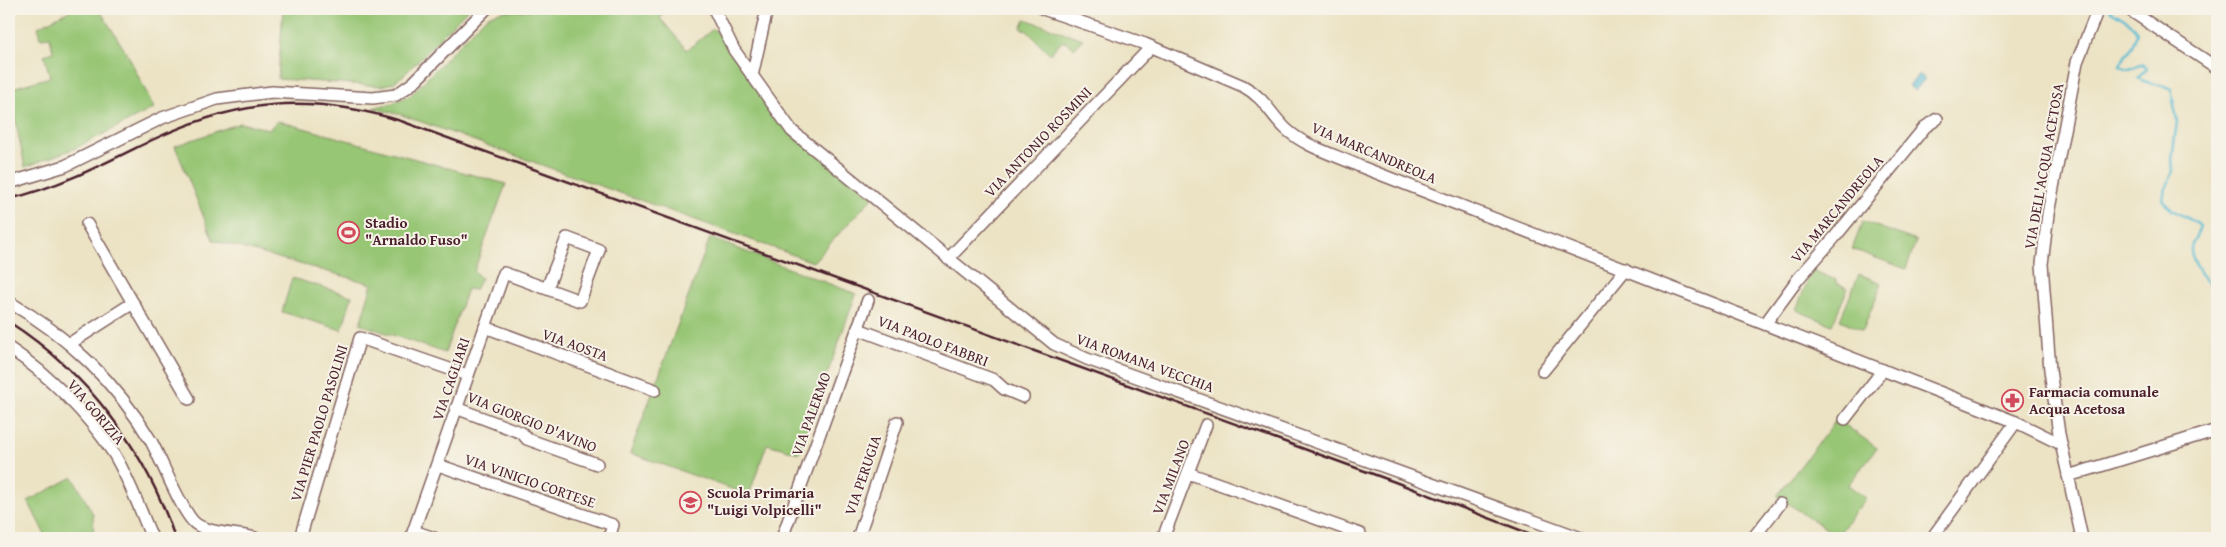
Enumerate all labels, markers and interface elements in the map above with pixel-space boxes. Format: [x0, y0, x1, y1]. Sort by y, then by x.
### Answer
street label: VIA DELL'ACQUA ACETOSA [2019, 81, 2068, 251]
street label: VIA ANTONIO ROSMINI [979, 82, 1096, 202]
street label: VIA MARCANDREOLA [1308, 117, 1440, 188]
street label: VIA MARCANDREOLA [1785, 150, 1888, 267]
place label: Stadio "Arnaldo Fuso" [365, 212, 468, 250]
sports icon: Stadio "Arnaldo Fuso" [337, 220, 361, 244]
street label: VIA PAOLO FABBRI [875, 310, 992, 371]
street label: VIA AOSTA [539, 323, 611, 366]
street label: VIA ROMANA VECCHIA [1073, 328, 1217, 397]
street label: VIA CAGLIARI [427, 335, 475, 423]
street label: VIA PIER PAOLO PASOLINI [285, 342, 352, 504]
street label: VIA PALERMO [786, 369, 835, 459]
street label: VIA GORIZIA [63, 374, 130, 449]
place label: Farmacia comunale Acqua Acetosa [2029, 381, 2159, 419]
street label: VIA GIORGIO D'AVINO [464, 386, 600, 457]
pharmacy icon: Farmacia comunale Acqua Acetosa [2001, 389, 2025, 413]
street label: VIA PERUGIA [839, 432, 886, 518]
street label: VIA MILANO [1147, 436, 1195, 517]
street label: VIA VINICIO CORTESE [462, 448, 599, 513]
place label: Scuola Primaria "Luigi Volpicelli" [707, 482, 822, 520]
school or university icon: Scuola Primaria "Luigi Volpicelli" [679, 490, 703, 514]

